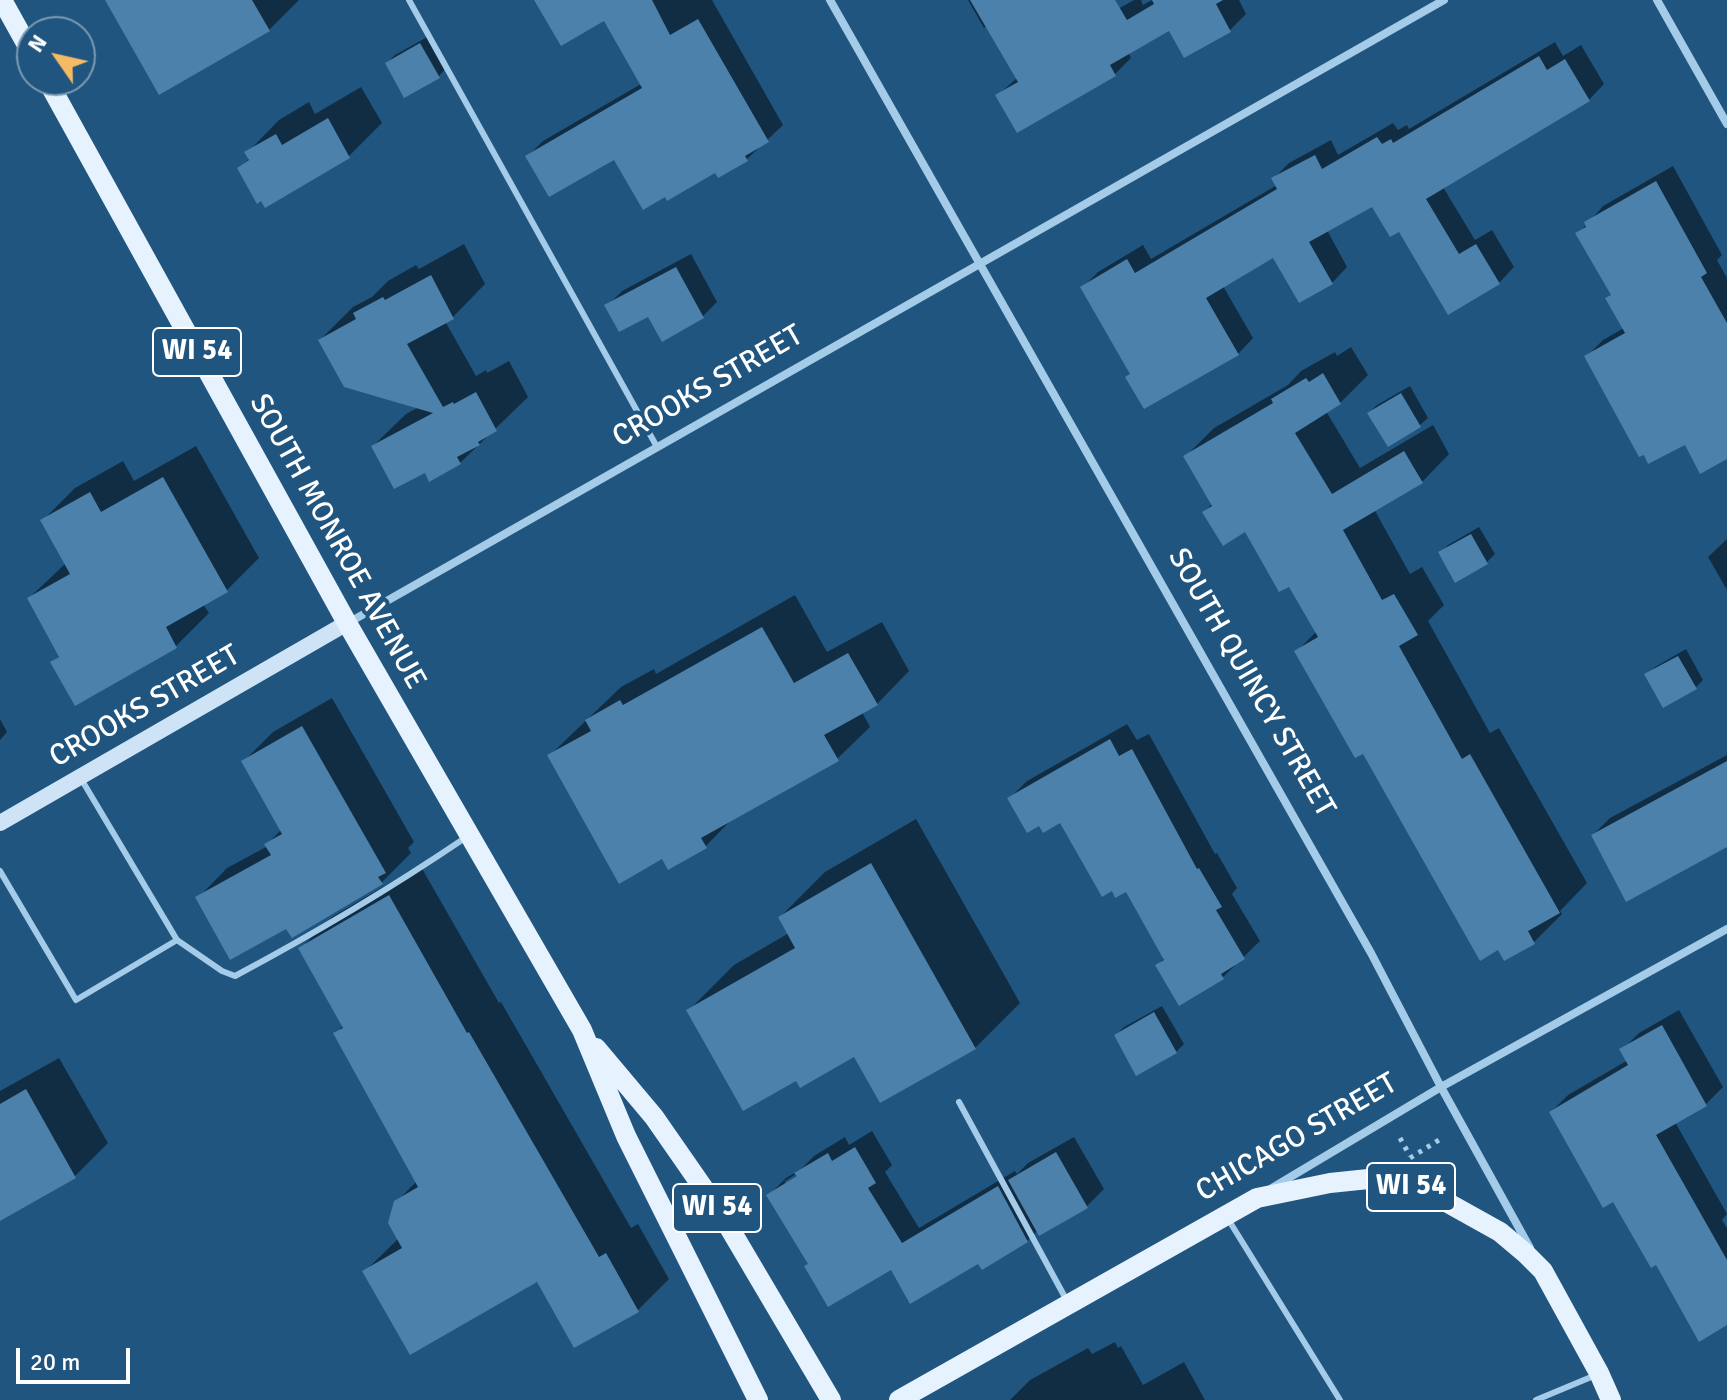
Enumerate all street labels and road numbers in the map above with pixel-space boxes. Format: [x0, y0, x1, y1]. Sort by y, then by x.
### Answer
street label: CROOKS STREET [606, 318, 810, 456]
road number: WI 54 [153, 328, 241, 376]
street label: SOUTH MONROE AVENUE [241, 388, 433, 696]
street label: SOUTH QUINCY STREET [1159, 542, 1343, 824]
street label: CROOKS STREET [43, 638, 247, 776]
street label: CHICAGO STREET [1190, 1066, 1404, 1210]
road number: WI 54 [1367, 1163, 1455, 1211]
road number: WI 54 [673, 1184, 761, 1232]

